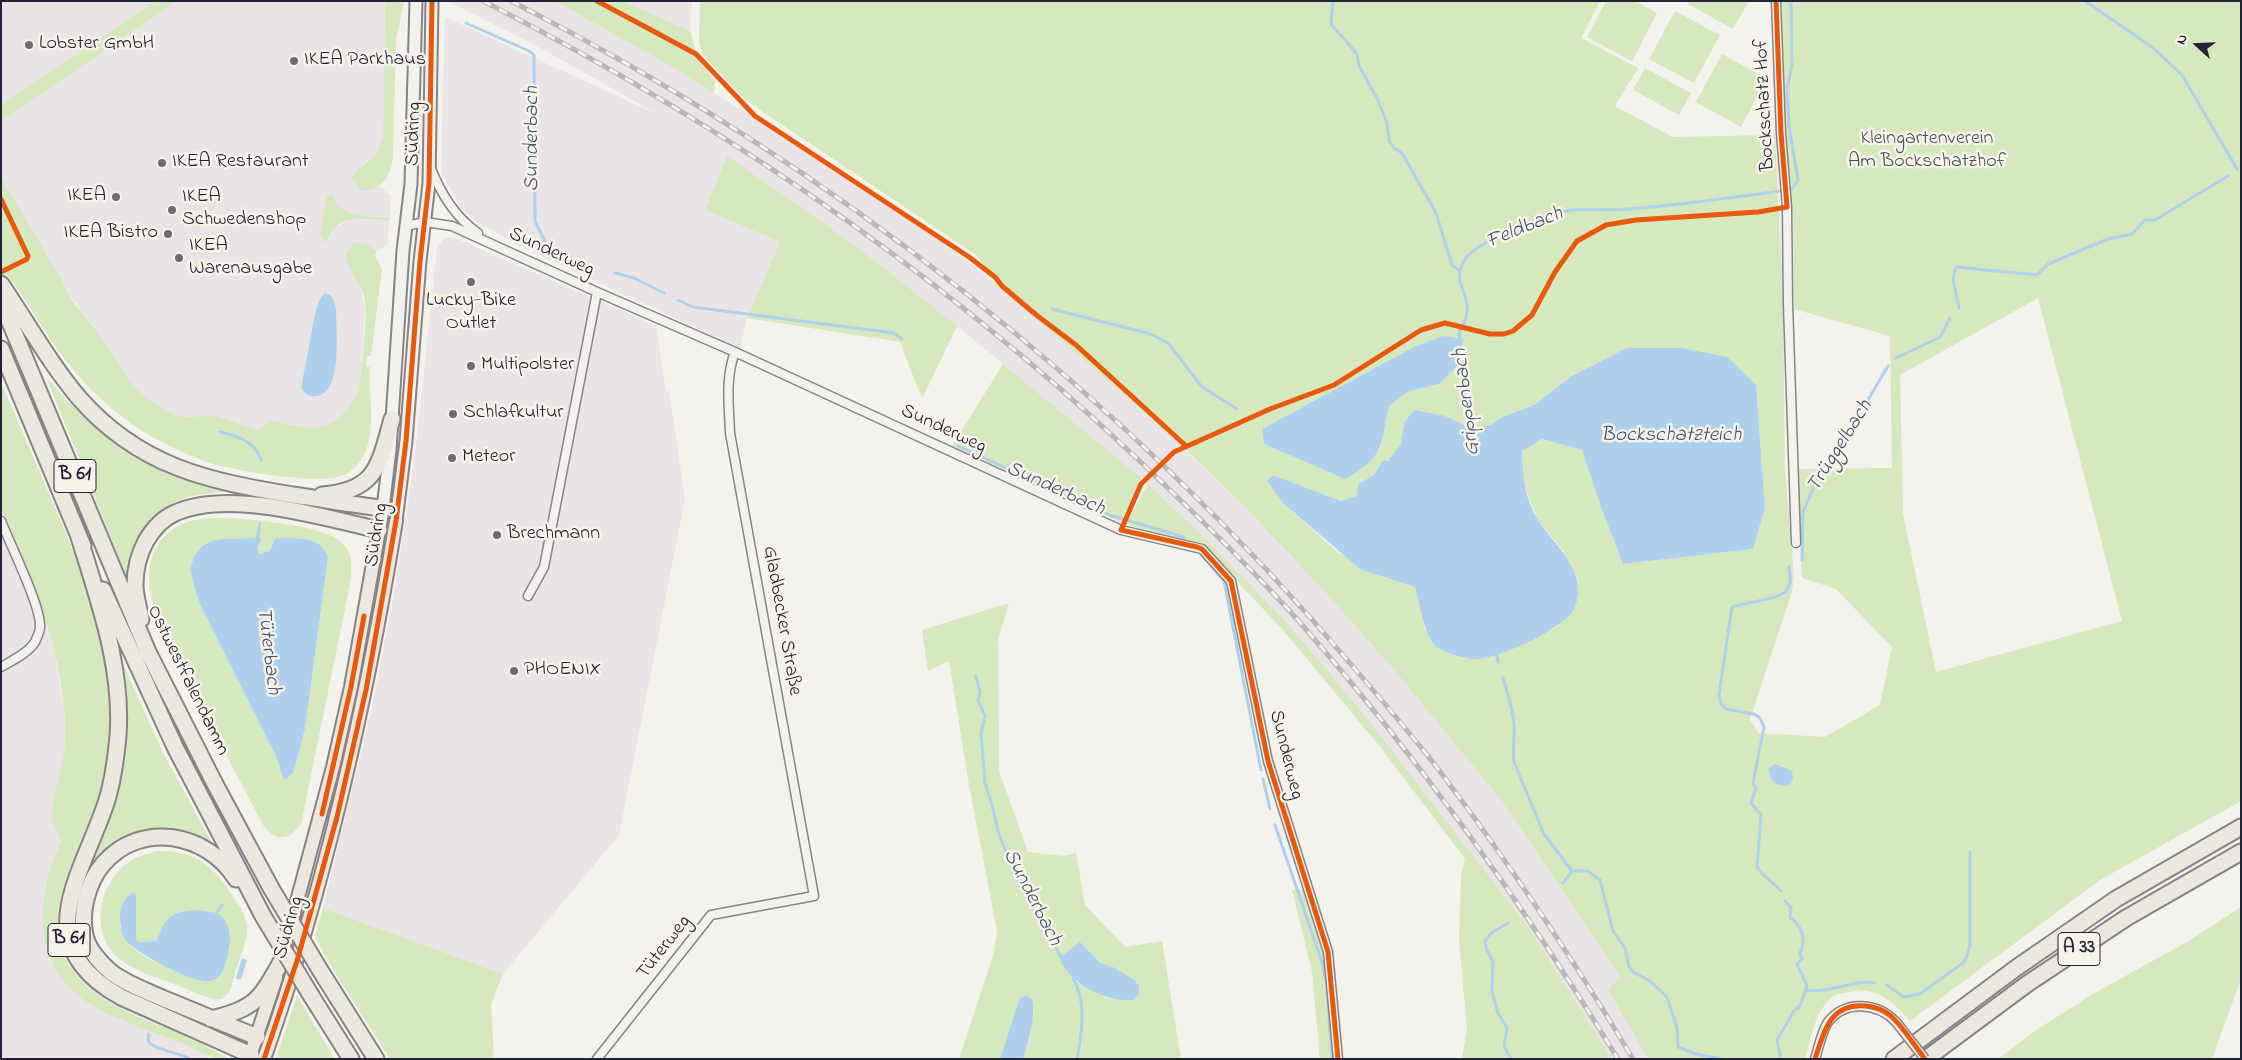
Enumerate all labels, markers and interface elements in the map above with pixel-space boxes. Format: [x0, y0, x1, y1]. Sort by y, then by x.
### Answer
north arrow [2172, 20, 2222, 70]
text: N [2171, 32, 2194, 48]
place label: Lobster GmbH [39, 33, 154, 57]
street label: Bockschatz Hof [1751, 38, 1781, 172]
marker: Lobster GmbH [23, 39, 35, 51]
place label: IKEA Parkhaus [304, 49, 426, 73]
marker: IKEA Parkhaus [288, 55, 300, 67]
water label: Sunderbach [521, 86, 547, 192]
street label: Südring [402, 102, 428, 166]
park label: Kleingartenverein Am Bockschatzhof [1848, 128, 2006, 175]
place label: IKEA Restaurant [172, 151, 309, 175]
marker: IKEA Restaurant [156, 157, 168, 169]
place label: IKEA [67, 185, 106, 209]
place label: IKEA Schwedenshop [182, 186, 306, 233]
marker: IKEA [110, 191, 122, 203]
water label: Feldbach [1483, 202, 1567, 256]
marker: IKEA Schwedenshop [166, 204, 178, 216]
place label: IKEA Bistro [64, 222, 158, 246]
street label: Sunderweg [504, 223, 598, 283]
marker: IKEA Bistro [162, 228, 174, 240]
place label: IKEA Warenausgabe [189, 235, 312, 282]
marker: IKEA Warenausgabe [173, 252, 185, 264]
marker: Lucky-Bike Outlet [465, 276, 477, 288]
place label: Lucky-Bike Outlet [426, 290, 516, 337]
water label: Grippenbach [1449, 347, 1487, 457]
place label: Multipolster [481, 354, 574, 378]
marker: Multipolster [465, 360, 477, 372]
water label: Trüggelbach [1803, 396, 1879, 498]
street label: Sunderweg [896, 400, 990, 460]
place label: Schlafkultur [463, 402, 563, 426]
marker: Schlafkultur [447, 408, 459, 420]
water label: Bockschatzteich [1601, 424, 1741, 450]
place label: Meteor [462, 446, 515, 470]
marker: Meteor [446, 452, 458, 464]
water label: Sunderbach [1002, 457, 1108, 523]
road number: B 61 [54, 460, 96, 492]
street label: Südring [361, 501, 395, 569]
place label: Brechmann [507, 523, 600, 547]
marker: Brechmann [491, 529, 503, 541]
street label: Gladbecker Straße [756, 544, 806, 698]
street label: Ostwestfalendamm [140, 602, 234, 760]
water label: Tüterbach [249, 606, 285, 696]
place label: PHOENIX [524, 659, 601, 683]
marker: PHOENIX [508, 665, 520, 677]
street label: Sunderweg [1262, 708, 1308, 802]
water label: Sunderbach [996, 845, 1066, 951]
street label: Südring [270, 894, 310, 962]
street label: Tüterweg [633, 911, 697, 985]
road number: B 61 [48, 924, 90, 956]
road number: A 33 [2058, 932, 2100, 966]

